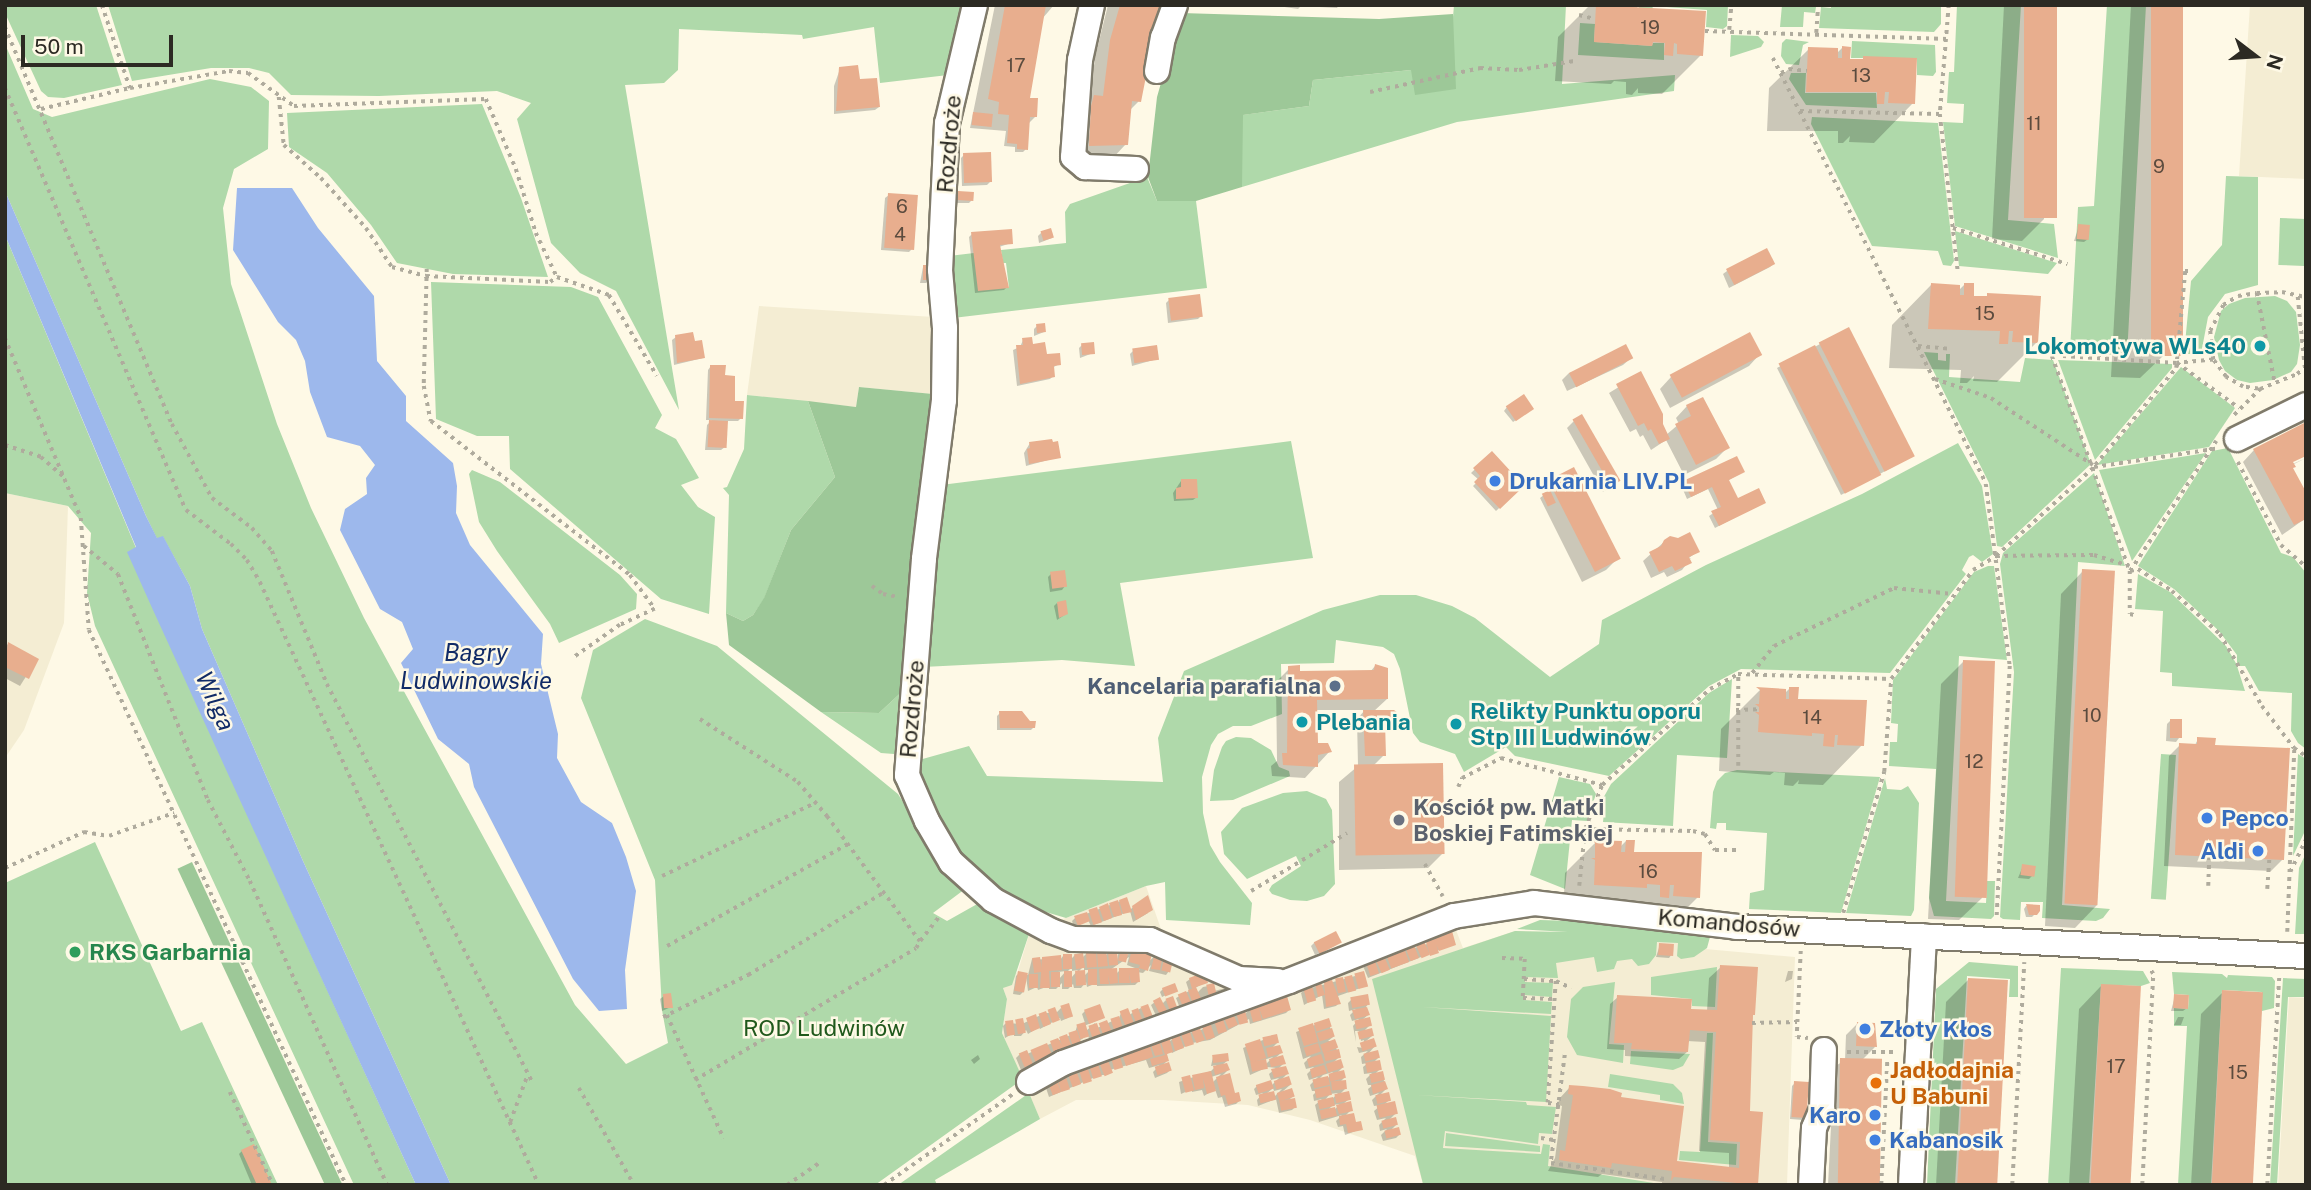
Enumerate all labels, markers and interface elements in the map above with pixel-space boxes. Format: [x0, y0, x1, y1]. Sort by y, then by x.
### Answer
house number: 19 [1640, 17, 1660, 39]
scale bar [24, 21, 177, 65]
north arrow [2220, 21, 2290, 91]
text: 50 m [34, 34, 84, 59]
text: N [2262, 52, 2288, 72]
house number: 17 [1006, 55, 1026, 77]
house number: 13 [1851, 65, 1871, 87]
street label: Rozdroże [931, 94, 967, 194]
house number: 11 [2026, 113, 2042, 135]
house number: 9 [2153, 156, 2165, 178]
house number: 6 [896, 196, 908, 218]
house number: 4 [894, 224, 906, 246]
house number: 15 [1975, 303, 1995, 325]
place label: Lokomotywa WLs40 [2024, 332, 2246, 360]
marker: Lokomotywa WLs40 [2252, 338, 2268, 354]
place label: Drukarnia LIV.PL [1509, 467, 1692, 495]
marker: Drukarnia LIV.PL [1487, 473, 1503, 489]
water label: Bagry Ludwinowskie [400, 639, 552, 695]
street label: Rozdroże [894, 659, 930, 759]
water label: Wilga [189, 667, 241, 735]
place label: Kancelaria parafialna [1087, 672, 1321, 700]
marker: Kancelaria parafialna [1327, 678, 1343, 694]
place label: Relikty Punktu oporu Stp III Ludwinów [1470, 697, 1701, 751]
house number: 10 [2082, 705, 2102, 727]
house number: 14 [1802, 707, 1822, 729]
place label: Plebania [1316, 708, 1411, 736]
marker: Plebania [1294, 714, 1310, 730]
marker: Relikty Punktu oporu Stp III Ludwinów [1448, 716, 1464, 732]
house number: 12 [1964, 751, 1984, 773]
place label: Kościół pw. Matki Boskiej Fatimskiej [1413, 793, 1613, 847]
place label: Pepco [2221, 804, 2289, 832]
marker: Pepco [2199, 810, 2215, 826]
marker: Kościół pw. Matki Boskiej Fatimskiej [1391, 812, 1407, 828]
place label: Aldi [2200, 837, 2244, 865]
marker: Aldi [2250, 843, 2266, 859]
house number: 16 [1638, 861, 1658, 883]
street label: Komandosów [1657, 903, 1801, 943]
place label: RKS Garbarnia [89, 938, 251, 966]
marker: RKS Garbarnia [67, 944, 83, 960]
park label: ROD Ludwinów [743, 1014, 905, 1042]
place label: Złoty Kłos [1879, 1015, 1992, 1043]
marker: Złoty Kłos [1857, 1021, 1873, 1037]
place label: Jadłodajnia U Babuni [1890, 1056, 2014, 1110]
house number: 17 [2106, 1056, 2126, 1078]
house number: 15 [2228, 1062, 2248, 1084]
marker: Jadłodajnia U Babuni [1868, 1075, 1884, 1091]
place label: Karo [1809, 1101, 1861, 1129]
marker: Karo [1867, 1107, 1883, 1123]
place label: Kabanosik [1889, 1126, 2004, 1154]
marker: Kabanosik [1867, 1132, 1883, 1148]

